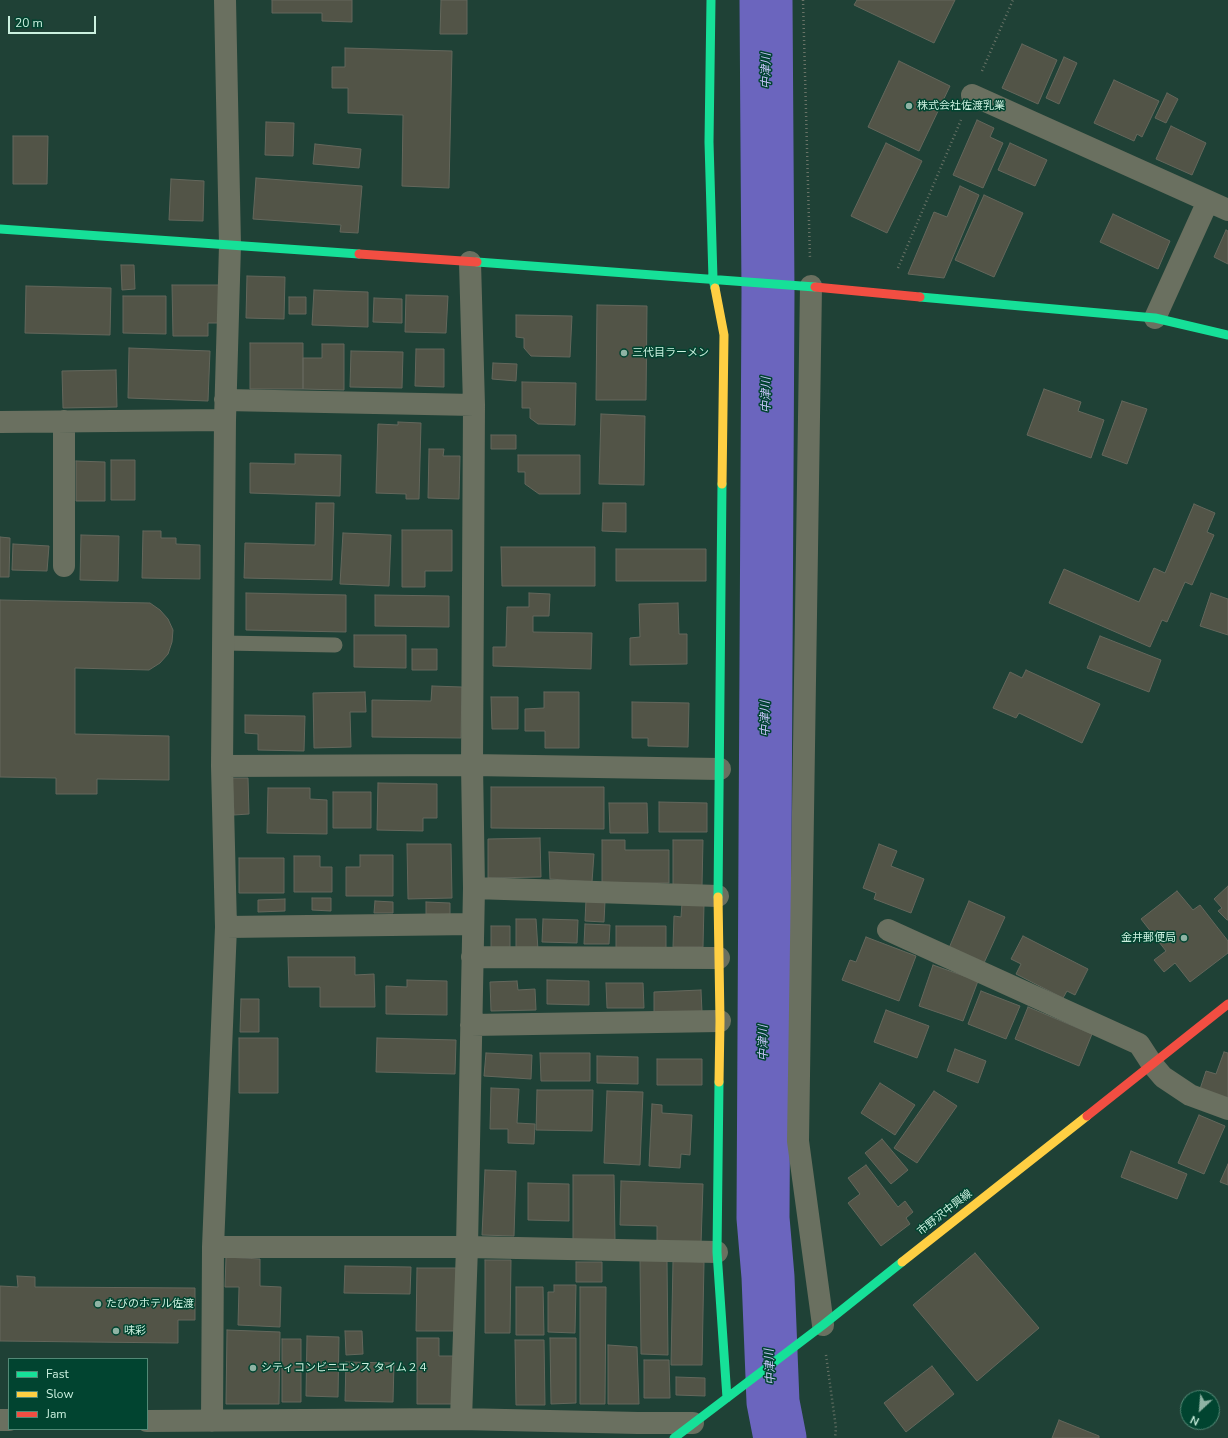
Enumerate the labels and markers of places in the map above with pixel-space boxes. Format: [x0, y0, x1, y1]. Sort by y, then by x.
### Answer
place label: 株式会社佐渡乳業 [917, 99, 1005, 113]
marker: 株式会社佐渡乳業 [904, 101, 914, 111]
place label: 三代目ラーメン [632, 346, 709, 360]
marker: 三代目ラーメン [619, 348, 629, 358]
place label: 金井郵便局 [1121, 931, 1176, 945]
marker: 金井郵便局 [1179, 933, 1189, 943]
place label: たびのホテル佐渡 [106, 1297, 194, 1311]
marker: たびのホテル佐渡 [93, 1299, 103, 1309]
place label: 味彩 [124, 1324, 146, 1338]
marker: 味彩 [111, 1326, 121, 1336]
place label: シティコンビニエンス タイム２４ [261, 1361, 429, 1375]
marker: シティコンビニエンス タイム２４ [248, 1363, 258, 1373]

